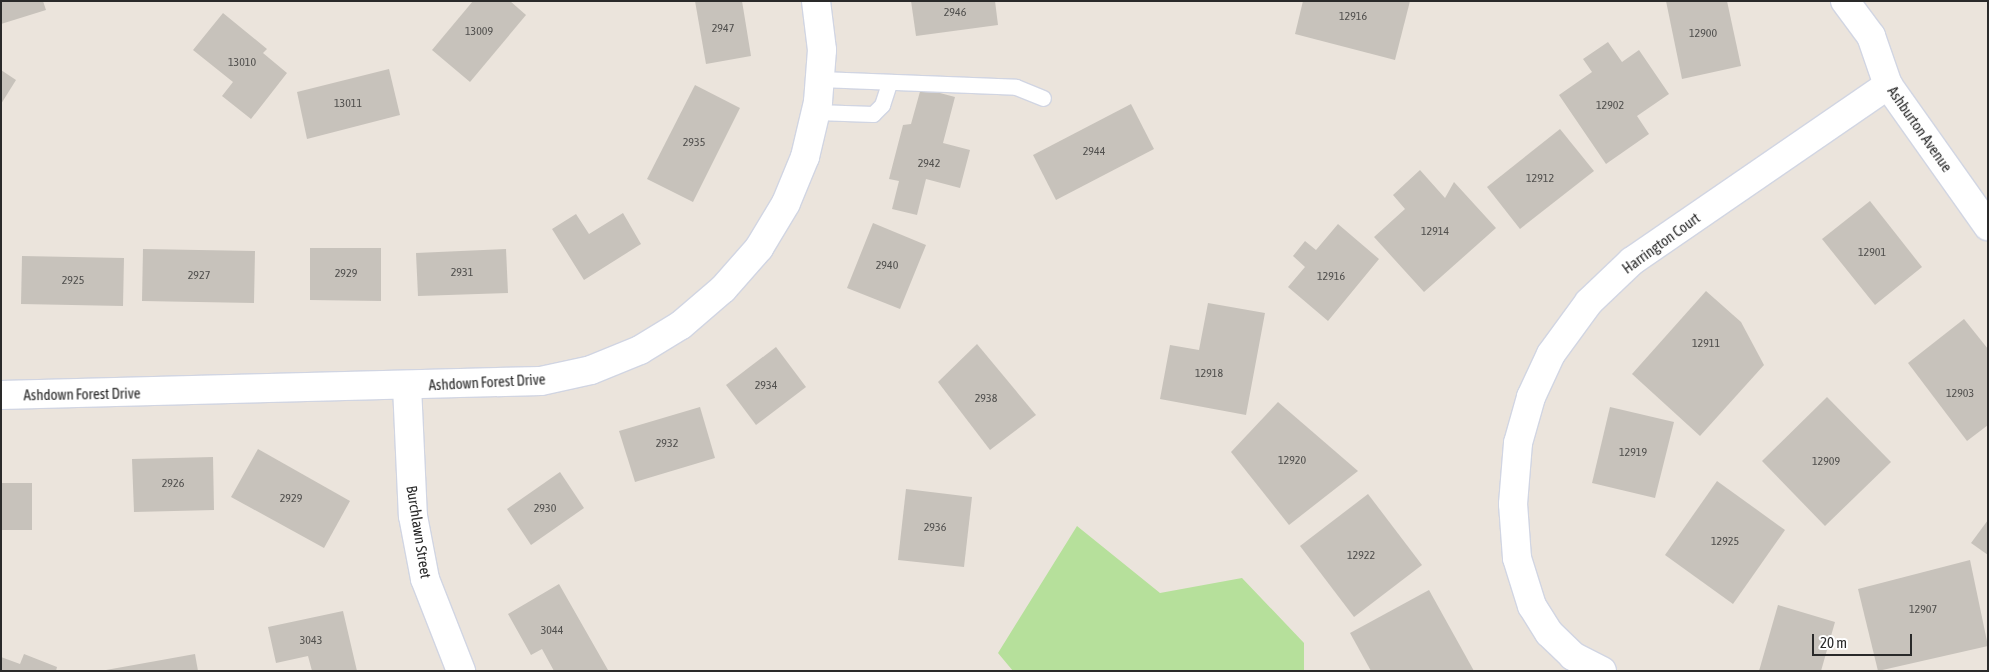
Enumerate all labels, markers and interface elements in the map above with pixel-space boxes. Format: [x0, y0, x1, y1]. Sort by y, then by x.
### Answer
house number: 2946 [944, 6, 966, 20]
house number: 12916 [1339, 10, 1367, 24]
house number: 2947 [712, 22, 734, 36]
house number: 13009 [465, 25, 493, 39]
house number: 12900 [1689, 27, 1717, 41]
house number: 13010 [228, 56, 256, 70]
street label: Ashburton Avenue [1884, 83, 1956, 175]
house number: 13011 [334, 97, 362, 111]
house number: 12902 [1596, 99, 1624, 113]
house number: 2935 [683, 136, 705, 150]
house number: 2944 [1083, 145, 1105, 159]
house number: 2942 [918, 157, 940, 171]
house number: 12912 [1526, 172, 1554, 186]
street label: Harrington Court [1619, 209, 1703, 277]
house number: 12914 [1421, 225, 1449, 239]
house number: 12901 [1858, 246, 1886, 260]
house number: 2940 [876, 259, 898, 273]
house number: 2931 [451, 266, 473, 280]
house number: 2929 [335, 267, 357, 281]
house number: 2927 [188, 269, 210, 283]
house number: 12916 [1317, 270, 1345, 284]
house number: 2925 [62, 274, 84, 288]
house number: 12911 [1692, 337, 1720, 351]
house number: 12918 [1195, 367, 1223, 381]
street label: Ashdown Forest Drive [428, 370, 546, 394]
house number: 2934 [755, 379, 777, 393]
street label: Ashdown Forest Drive [23, 384, 141, 404]
house number: 12903 [1946, 387, 1974, 401]
house number: 2938 [975, 392, 997, 406]
house number: 2932 [656, 437, 678, 451]
house number: 12919 [1619, 446, 1647, 460]
house number: 12920 [1278, 454, 1306, 468]
house number: 12909 [1812, 455, 1840, 469]
house number: 2926 [162, 477, 184, 491]
street label: Burchlawn Street [403, 484, 435, 580]
house number: 2929 [280, 492, 302, 506]
house number: 2930 [534, 502, 556, 516]
house number: 2936 [924, 521, 946, 535]
house number: 12925 [1711, 535, 1739, 549]
house number: 12922 [1347, 549, 1375, 563]
house number: 12907 [1909, 603, 1937, 617]
house number: 3044 [541, 624, 563, 638]
scale bar [1814, 624, 1914, 656]
house number: 3043 [300, 634, 322, 648]
text: 20 m [1820, 634, 1847, 651]

